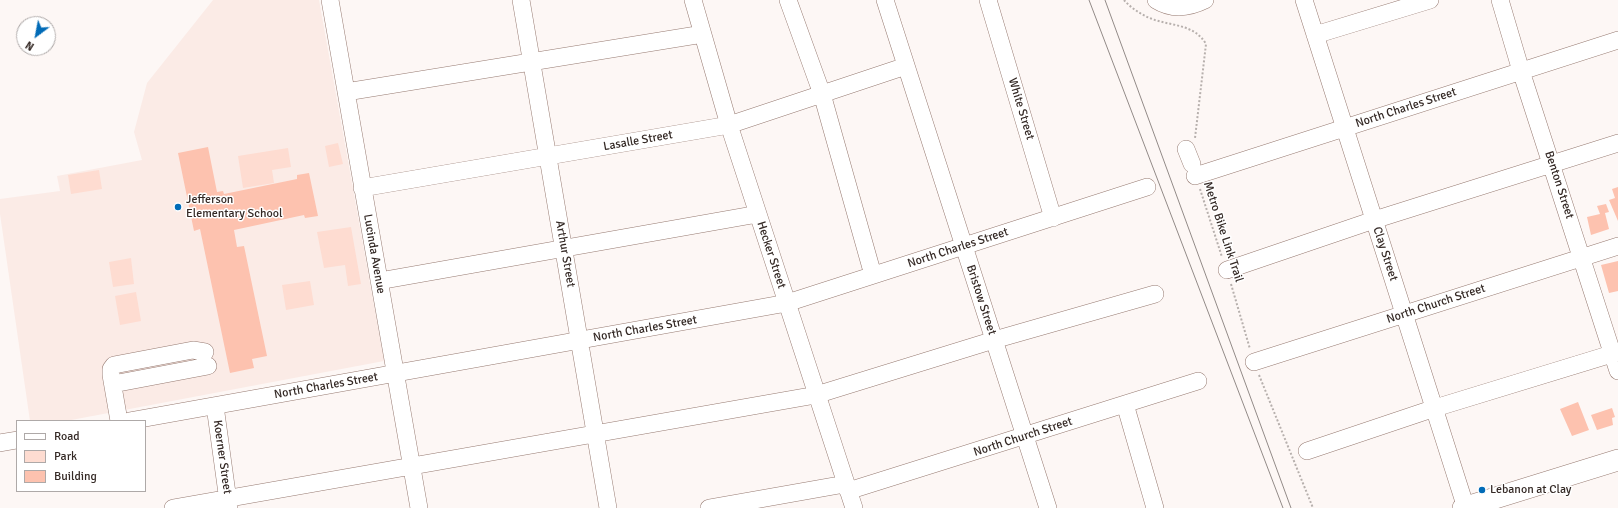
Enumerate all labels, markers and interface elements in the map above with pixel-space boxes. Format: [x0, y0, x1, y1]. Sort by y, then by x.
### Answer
north arrow [16, 16, 56, 56]
text: N [23, 38, 37, 53]
street label: White Street [1005, 76, 1037, 142]
street label: North Charles Street [1354, 85, 1458, 131]
street label: Lasalle Street [602, 128, 674, 154]
street label: Benton Street [1541, 149, 1577, 221]
street label: Metro Bike Link Trail [1200, 180, 1246, 284]
place label: Jefferson Elementary School [186, 193, 282, 221]
marker: Jefferson Elementary School [173, 202, 183, 212]
street label: Lucinda Avenue [360, 213, 388, 295]
street label: Arthur Street [552, 219, 578, 289]
street label: Hecker Street [753, 220, 789, 290]
street label: North Charles Street [906, 225, 1010, 271]
street label: Clay Street [1369, 225, 1401, 283]
street label: Bristow Street [963, 263, 999, 337]
street label: North Church Street [1385, 281, 1487, 327]
street label: North Charles Street [592, 313, 698, 345]
street label: North Charles Street [273, 370, 379, 402]
street label: North Church Street [972, 414, 1074, 460]
street label: Koerner Street [210, 419, 234, 495]
legend [16, 420, 146, 492]
text: Road [54, 429, 80, 444]
text: Park [54, 449, 77, 464]
text: Building [54, 469, 97, 484]
place label: Lebanon at Clay [1490, 483, 1571, 497]
marker: Lebanon at Clay [1477, 485, 1487, 495]

